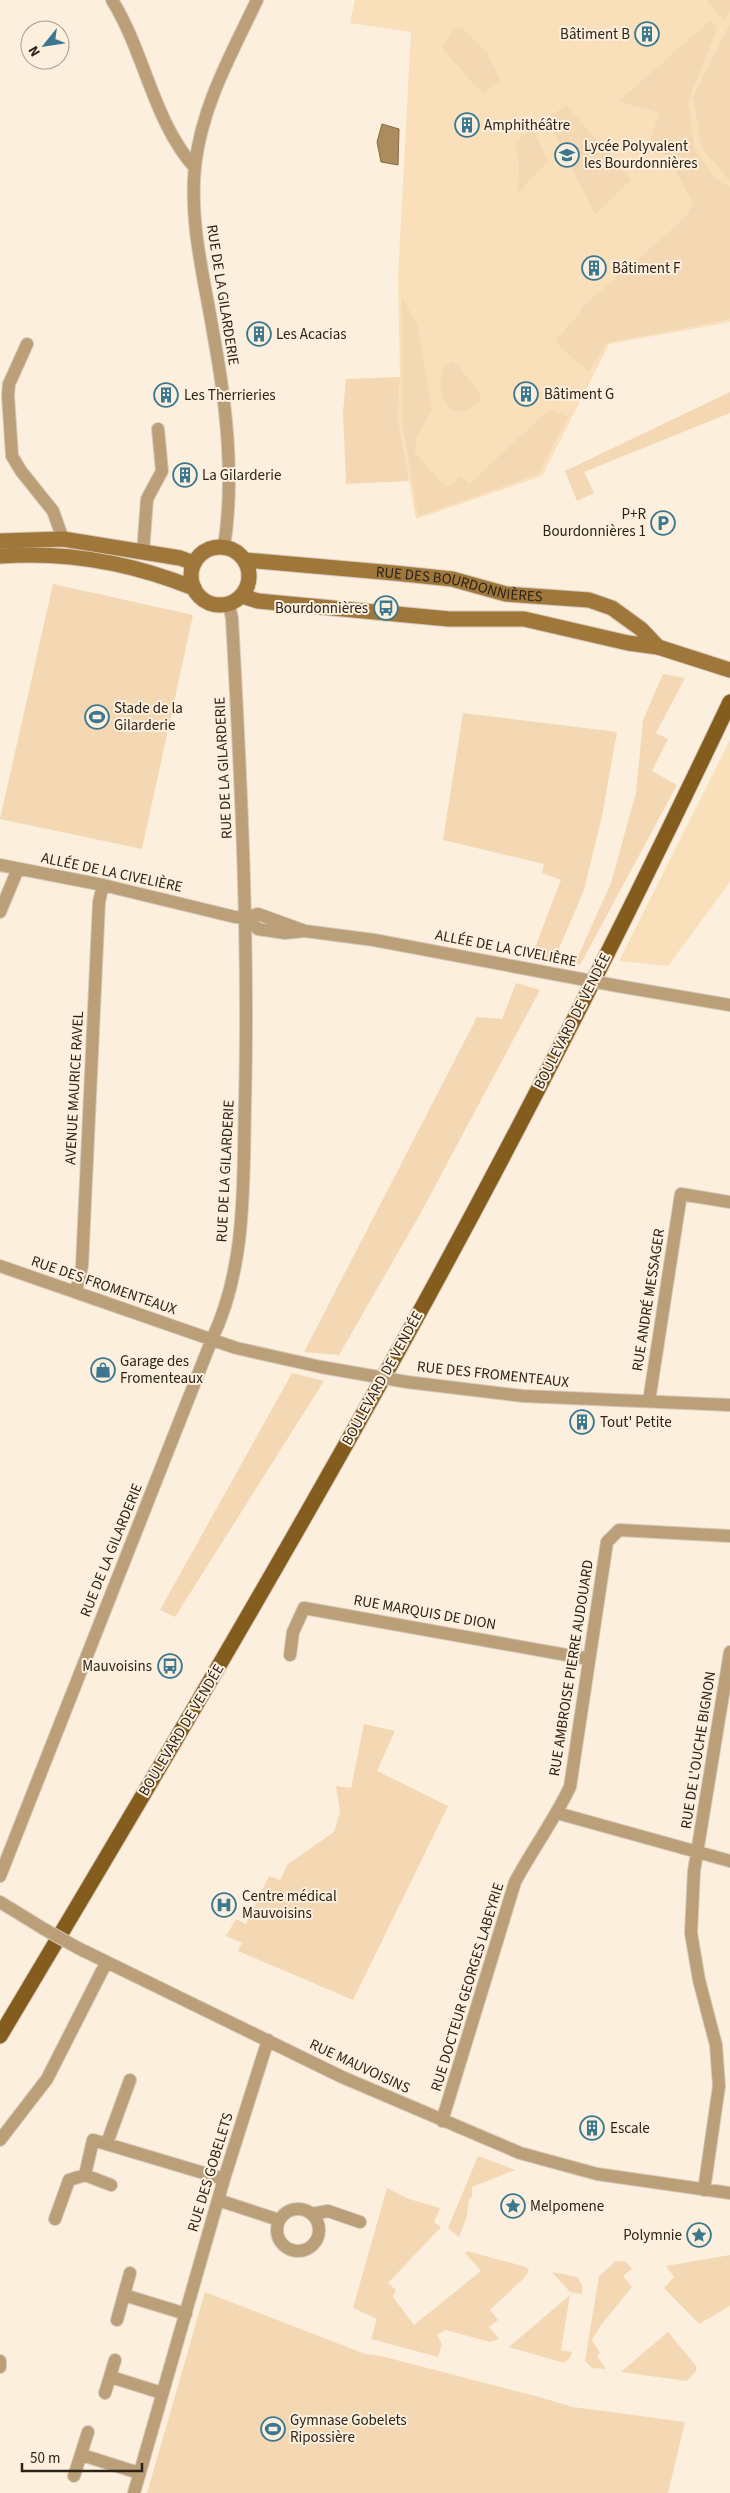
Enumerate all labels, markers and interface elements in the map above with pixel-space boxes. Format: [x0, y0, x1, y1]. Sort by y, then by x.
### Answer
north arrow [20, 20, 70, 70]
building icon: Bâtiment B [634, 21, 660, 47]
place label: Bâtiment B [560, 24, 630, 45]
text: N [24, 42, 46, 60]
building icon: Amphithéâtre [454, 112, 480, 138]
place label: Amphithéâtre [484, 115, 570, 136]
place label: Lycée Polyvalent les Bourdonnières [584, 136, 698, 174]
school or university icon: Lycée Polyvalent les Bourdonnières [554, 142, 580, 168]
street label: RUE DE LA GILARDERIE [201, 223, 244, 367]
building icon: Bâtiment F [581, 255, 607, 281]
place label: Bâtiment F [612, 258, 681, 279]
building icon: Les Acacias [246, 321, 272, 347]
place label: Les Acacias [276, 324, 347, 345]
building icon: Bâtiment G [513, 381, 539, 407]
building icon: Les Therrieries [153, 382, 179, 408]
place label: Bâtiment G [544, 384, 614, 405]
place label: Les Therrieries [184, 385, 276, 406]
building icon: La Gilarderie [172, 462, 198, 488]
place label: La Gilarderie [202, 465, 281, 486]
place label: P+R Bourdonnières 1 [543, 504, 646, 542]
parking icon: P+R Bourdonnières 1 [650, 510, 676, 536]
street label: RUE DES BOURDONNIÈRES [375, 561, 543, 608]
bus stop icon: Bourdonnières [373, 595, 399, 621]
place label: Bourdonnières [275, 598, 368, 619]
street label: RUE DE LA GILARDERIE [209, 696, 238, 840]
place label: Stade de la Gilarderie [114, 698, 183, 736]
sports icon: Stade de la Gilarderie [84, 704, 110, 730]
street label: ALLÉE DE LA CIVELIÈRE [39, 847, 185, 898]
street label: ALLÉE DE LA CIVELIÈRE [433, 924, 579, 973]
street label: BOULEVARD DE VENDÉE [529, 949, 616, 1093]
street label: AVENUE MAURICE RAVEL [60, 1011, 89, 1165]
street label: RUE DE LA GILARDERIE [211, 1099, 240, 1243]
street label: RUE ANDRÉ MESSAGER [627, 1227, 670, 1373]
street label: RUE DES FROMENTEAUX [28, 1251, 180, 1320]
street label: BOULEVARD DE VENDÉE [337, 1307, 428, 1449]
place label: Garage des Fromenteaux [120, 1351, 203, 1389]
street label: RUE DES FROMENTEAUX [416, 1356, 570, 1393]
shop icon: Garage des Fromenteaux [90, 1357, 116, 1383]
building icon: Tout' Petite [569, 1409, 595, 1435]
place label: Tout' Petite [600, 1412, 672, 1433]
street label: RUE DE LA GILARDERIE [75, 1480, 148, 1620]
street label: RUE AMBROISE PIERRE AUDOUARD [544, 1558, 599, 1778]
street label: RUE MARQUIS DE DION [352, 1590, 498, 1635]
bus stop icon: Mauvoisins [157, 1653, 183, 1679]
place label: Mauvoisins [82, 1656, 152, 1677]
street label: BOULEVARD DE VENDÉE [134, 1660, 229, 1800]
street label: RUE DE L'OUCHE BIGNON [676, 1670, 721, 1830]
street label: RUE DOCTEUR GEORGES LABEYRIE [426, 1880, 509, 2094]
place label: Centre médical Mauvoisins [242, 1886, 337, 1924]
hospital icon: Centre médical Mauvoisins [211, 1892, 237, 1918]
street label: RUE MAUVOISINS [306, 2034, 413, 2099]
street label: RUE DES GOBELETS [182, 2110, 239, 2234]
building icon: Escale [579, 2115, 605, 2141]
place label: Escale [610, 2118, 650, 2139]
place icon: Melpomene [500, 2193, 526, 2219]
place label: Melpomene [530, 2196, 604, 2217]
place icon: Polymnie [686, 2222, 712, 2248]
place label: Polymnie [623, 2225, 682, 2246]
place label: Gymnase Gobelets Ripossière [290, 2410, 407, 2448]
sports icon: Gymnase Gobelets Ripossière [260, 2416, 286, 2442]
scale bar [22, 2440, 142, 2472]
text: 50 m [30, 2448, 60, 2469]

